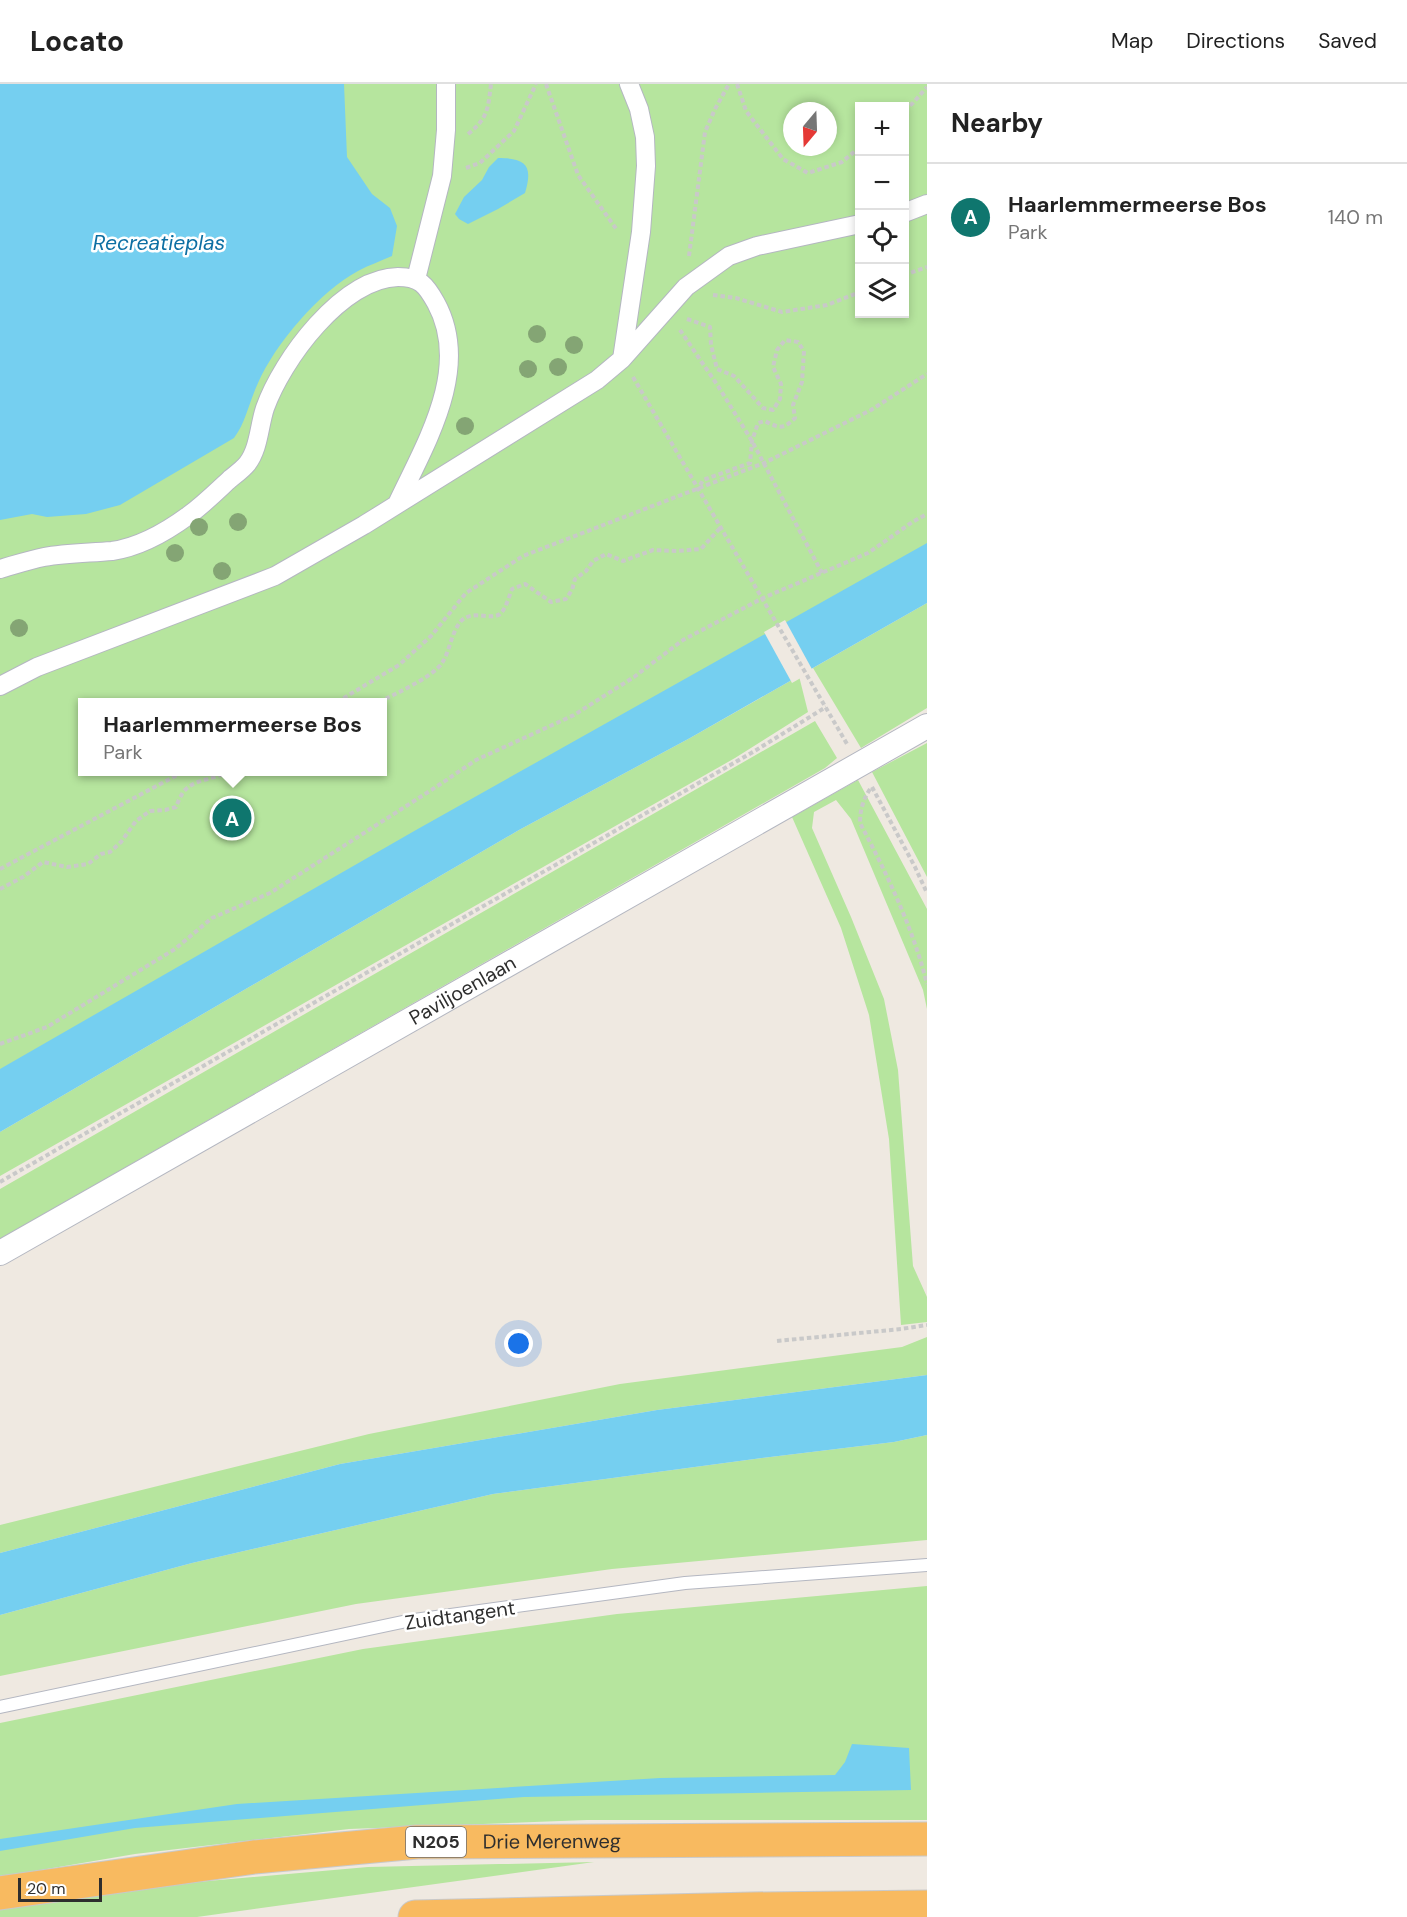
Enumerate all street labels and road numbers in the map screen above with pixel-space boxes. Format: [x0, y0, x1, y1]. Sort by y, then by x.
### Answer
street label: Paviljoenlaan [404, 949, 521, 1031]
street label: Zuidtangent [403, 1594, 517, 1636]
road number: N205 [406, 1827, 466, 1857]
street label: Drie Merenweg [483, 1828, 621, 1855]

